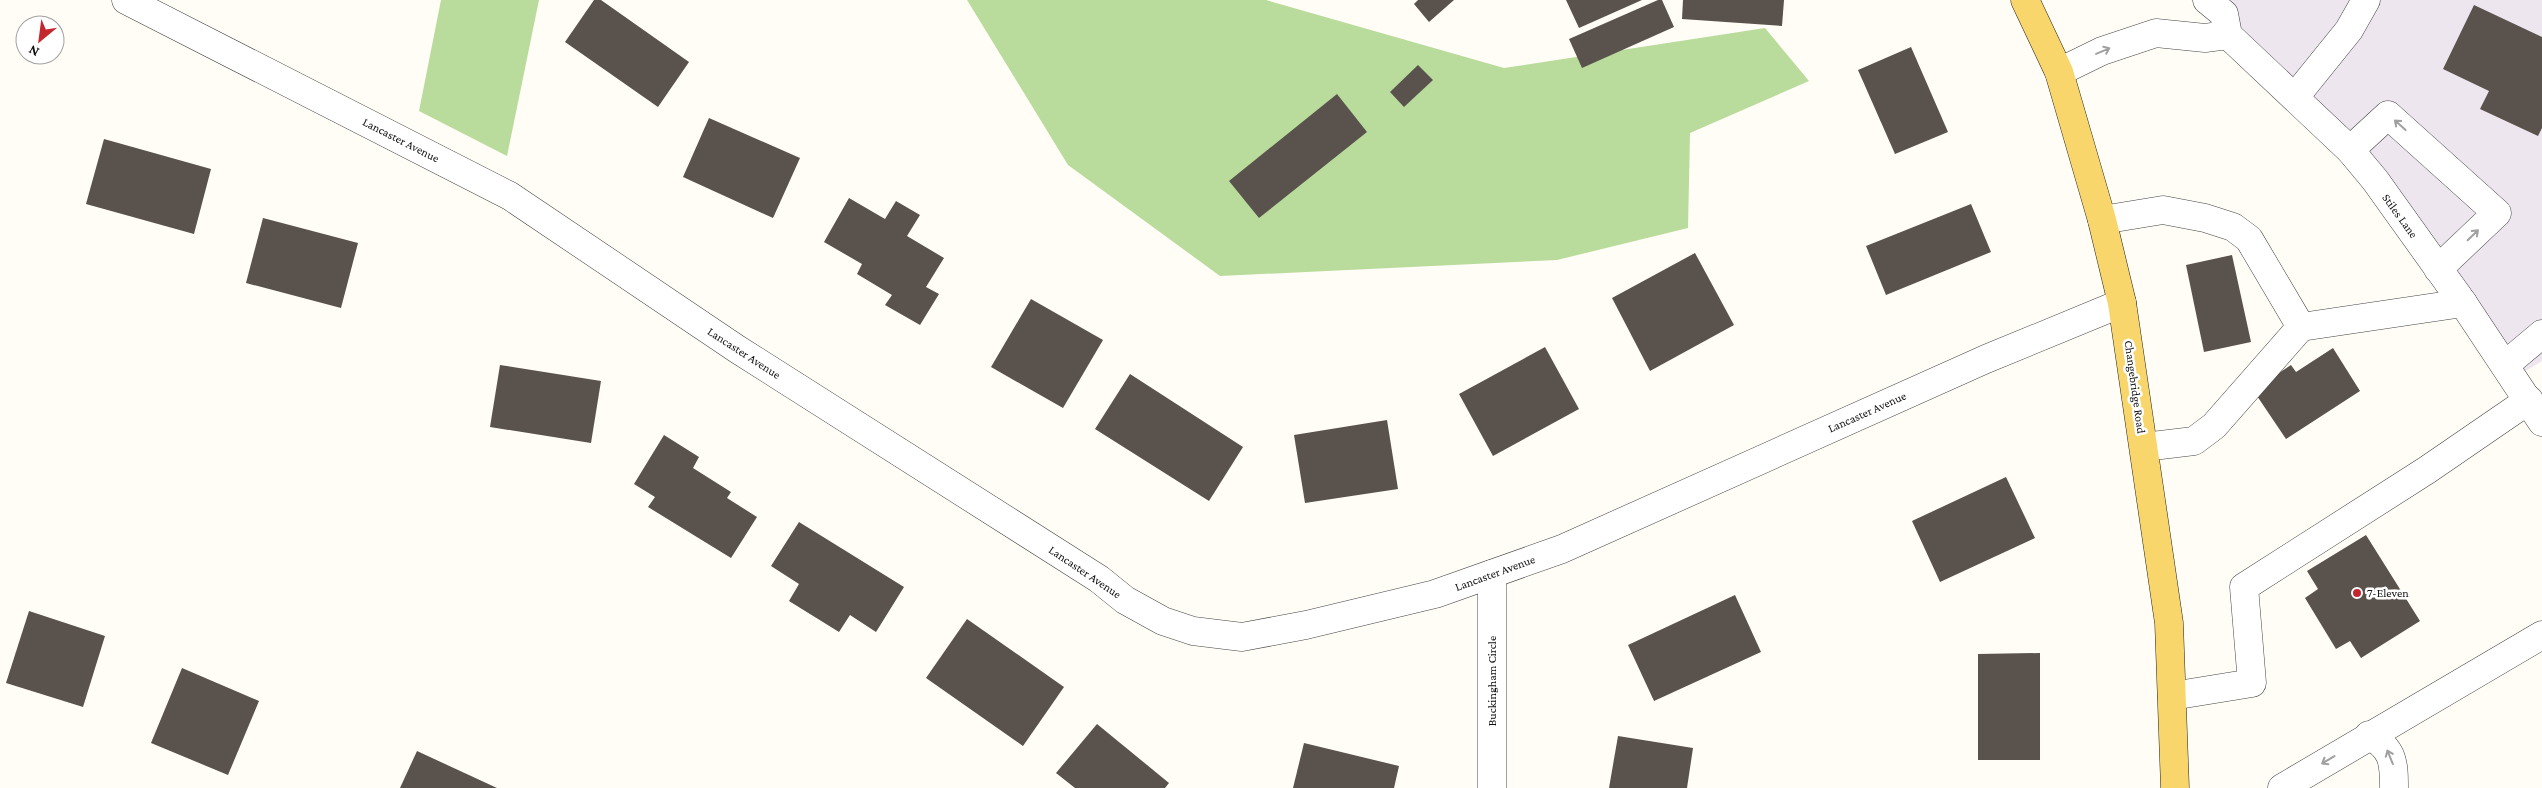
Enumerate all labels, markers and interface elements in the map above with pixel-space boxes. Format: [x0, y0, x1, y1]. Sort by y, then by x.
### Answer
north arrow [15, 15, 65, 65]
text: N [25, 42, 42, 61]
one-way arrow [2095, 46, 2110, 55]
street label: Lancaster Avenue [360, 115, 442, 165]
one-way arrow [2393, 120, 2406, 131]
street label: Stiles Lane [2379, 191, 2421, 241]
one-way arrow [2467, 229, 2480, 241]
street label: Lancaster Avenue [705, 324, 783, 382]
street label: Changebridge Road [2122, 339, 2149, 435]
street label: Lancaster Avenue [1826, 388, 1908, 436]
street label: Lancaster Avenue [1046, 543, 1124, 601]
street label: Lancaster Avenue [1453, 552, 1537, 594]
place label: 7-Eleven [2367, 586, 2409, 600]
marker: 7-Eleven [2351, 587, 2363, 599]
street label: Buckingham Circle [1485, 636, 1499, 726]
one-way arrow [2385, 750, 2395, 765]
one-way arrow [2321, 756, 2335, 766]

